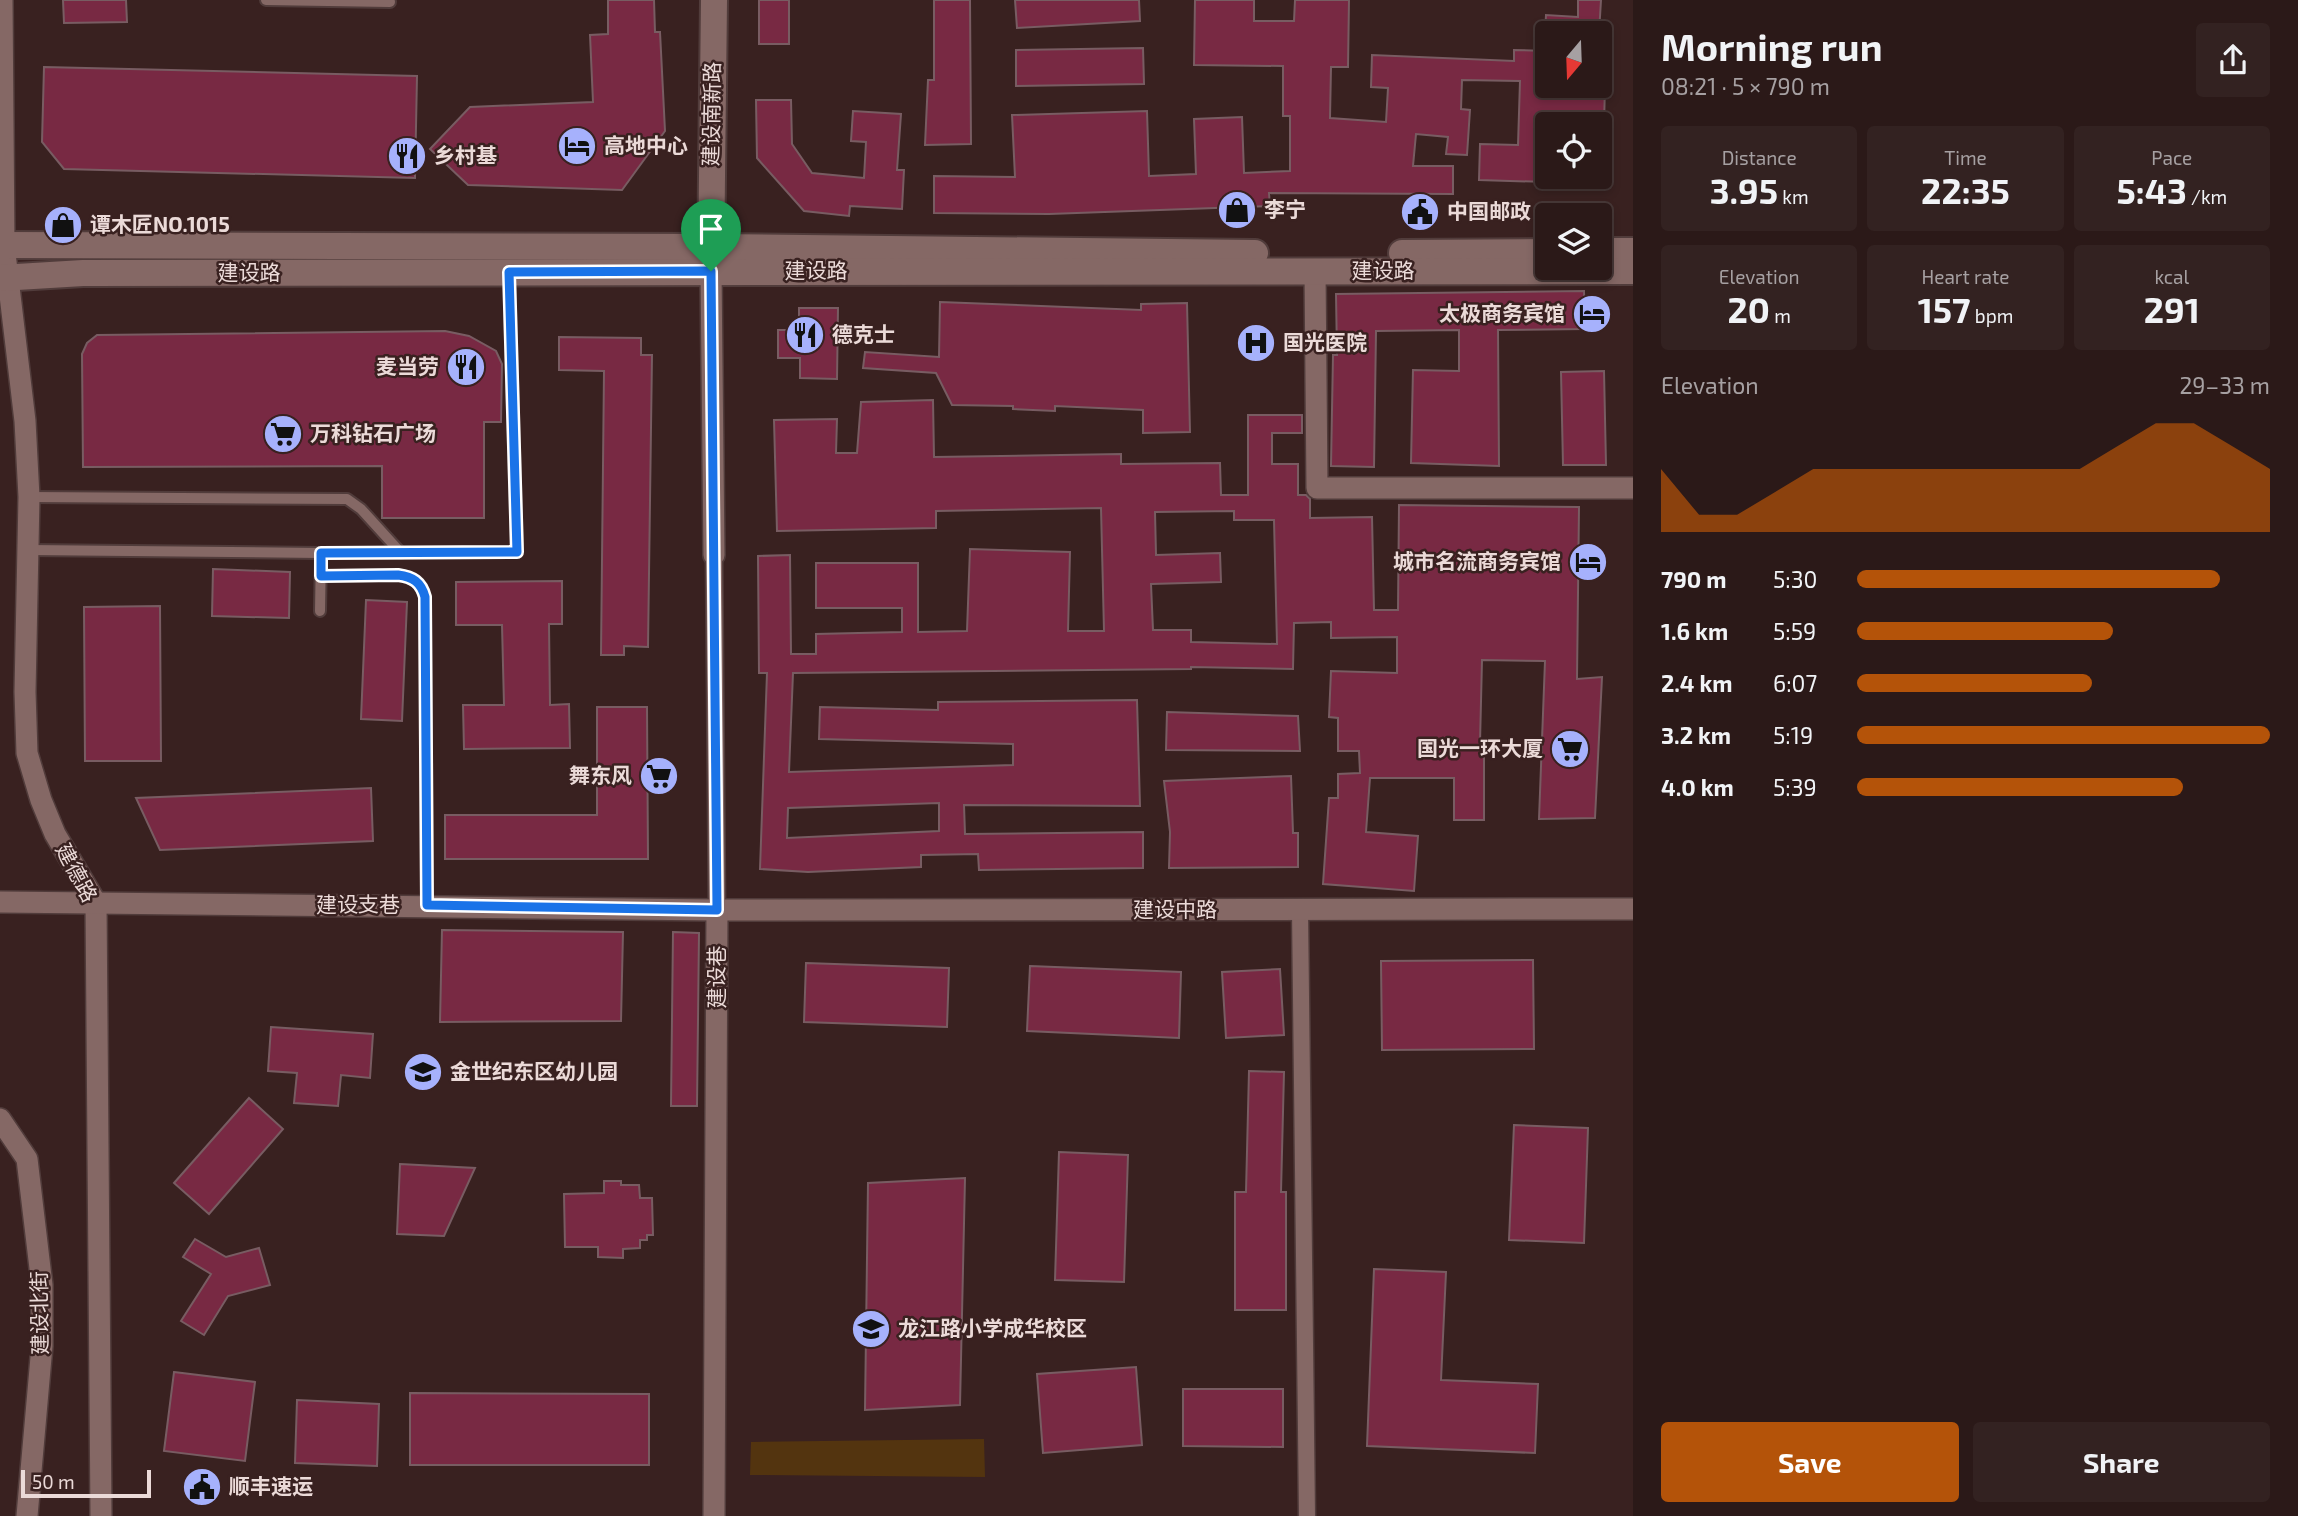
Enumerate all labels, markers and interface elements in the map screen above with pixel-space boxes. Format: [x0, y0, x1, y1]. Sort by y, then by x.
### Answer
north arrow [1535, 21, 1612, 98]
map controls [1535, 21, 1612, 280]
text: Morning run [1661, 23, 1882, 69]
button: share [2196, 23, 2270, 97]
street label: 建设南新路 [697, 61, 724, 167]
text: 08:21 · 5 × 790 m [1661, 72, 1830, 100]
button: locate [1535, 112, 1612, 189]
hotel icon: 高地中心 [556, 125, 598, 167]
place label: 高地中心 [604, 132, 688, 157]
restaurant icon: 乡村基 [386, 135, 428, 177]
place label: 乡村基 [434, 142, 497, 167]
text: Distance [1722, 146, 1797, 169]
text: Time [1944, 146, 1987, 169]
text: Pace [2151, 146, 2192, 169]
text: 3.95 [1710, 169, 1778, 211]
text: 22:35 [1921, 169, 2010, 211]
text: 5:43 [2116, 169, 2187, 211]
text: km [1778, 185, 1809, 208]
text: /km [2187, 185, 2227, 208]
shop icon: 李宁 [1216, 189, 1258, 231]
public building icon: 中国邮政 [1399, 191, 1441, 233]
place label: 李宁 [1264, 196, 1306, 221]
place label: 中国邮政 [1447, 198, 1531, 223]
pin [681, 199, 741, 271]
button: layers [1535, 203, 1612, 280]
shop icon: 谭木匠NO.1015 [42, 204, 84, 246]
icon: arrive [692, 210, 730, 248]
place label: 谭木匠NO.1015 [90, 211, 230, 236]
street label: 建设路 [785, 257, 848, 282]
street label: 建设路 [1352, 257, 1415, 282]
street label: 建设路 [218, 259, 281, 284]
text: Elevation [1719, 265, 1799, 288]
text: Heart rate [1922, 265, 2009, 288]
text: kcal [2154, 265, 2189, 288]
text: 20 [1728, 288, 1770, 330]
text: 157 [1918, 288, 1971, 330]
text: 291 [2144, 288, 2200, 330]
hotel icon: 太极商务宾馆 [1571, 293, 1613, 335]
place label: 太极商务宾馆 [1439, 300, 1565, 325]
text: m [1770, 304, 1791, 327]
text: bpm [1971, 304, 2013, 327]
restaurant icon: 德克士 [784, 314, 826, 356]
place label: 德克士 [832, 321, 895, 346]
hospital icon: 国光医院 [1235, 322, 1277, 364]
place label: 国光医院 [1283, 329, 1367, 354]
restaurant icon: 麦当劳 [445, 346, 487, 388]
place label: 麦当劳 [376, 353, 439, 378]
text: Elevation [1661, 371, 1759, 399]
text: 29–33 m [2179, 371, 2270, 399]
supermarket icon: 万科钻石广场 [262, 413, 304, 455]
place label: 万科钻石广场 [310, 420, 436, 445]
hotel icon: 城市名流商务宾馆 [1567, 541, 1609, 583]
place label: 城市名流商务宾馆 [1393, 548, 1561, 573]
text: 790 m [1661, 565, 1726, 593]
text: 5:30 [1773, 565, 1817, 593]
text: 1.6 km [1661, 617, 1728, 645]
text: 5:59 [1773, 617, 1816, 645]
text: 2.4 km [1661, 669, 1733, 697]
text: 6:07 [1773, 669, 1817, 697]
text: 3.2 km [1661, 721, 1731, 749]
text: 5:19 [1773, 721, 1813, 749]
supermarket icon: 国光一环大厦 [1549, 728, 1591, 770]
place label: 国光一环大厦 [1417, 735, 1543, 760]
supermarket icon: 舞东风 [638, 755, 680, 797]
place label: 舞东风 [569, 762, 632, 787]
text: 4.0 km [1661, 773, 1734, 801]
text: 5:39 [1773, 773, 1817, 801]
street label: 建德路 [51, 839, 103, 906]
street label: 建设支巷 [316, 891, 400, 916]
street label: 建设中路 [1133, 896, 1217, 921]
street label: 建设巷 [703, 946, 728, 1009]
school or university icon: 金世纪东区幼儿园 [402, 1051, 444, 1093]
place label: 金世纪东区幼儿园 [450, 1058, 618, 1083]
street label: 建设北街 [25, 1271, 52, 1355]
school or university icon: 龙江路小学成华校区 [850, 1308, 892, 1350]
place label: 龙江路小学成华校区 [898, 1315, 1087, 1340]
button: Save [1661, 1422, 1959, 1502]
button: Share [1973, 1422, 2270, 1502]
public building icon: 顺丰速运 [181, 1466, 223, 1508]
scale bar [21, 1467, 150, 1499]
text: 50 m [32, 1470, 75, 1493]
place label: 顺丰速运 [229, 1473, 313, 1498]

